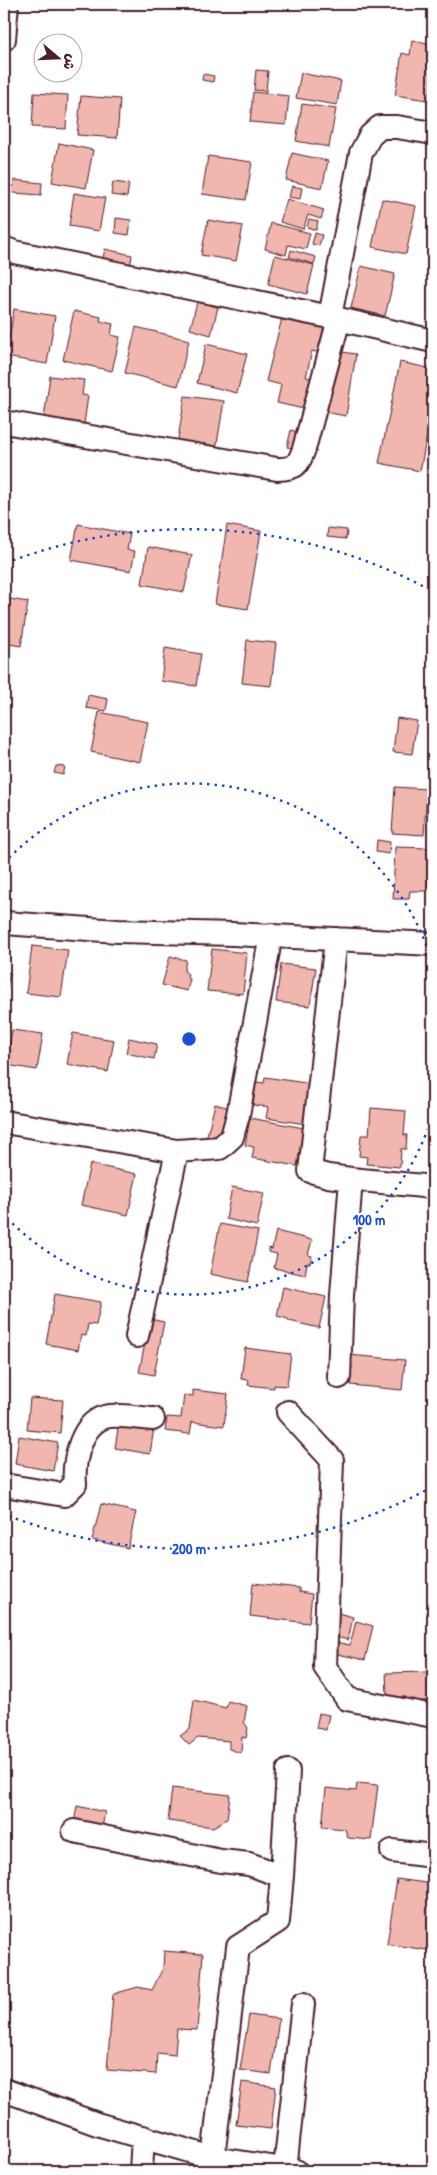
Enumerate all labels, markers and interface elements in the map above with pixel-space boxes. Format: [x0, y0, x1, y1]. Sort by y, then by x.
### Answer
north arrow [32, 32, 82, 82]
text: ش [59, 52, 82, 73]
centre of rings [180, 1030, 198, 1048]
text: 100 m [353, 1209, 385, 1230]
text: 200 m [172, 1538, 206, 1559]

